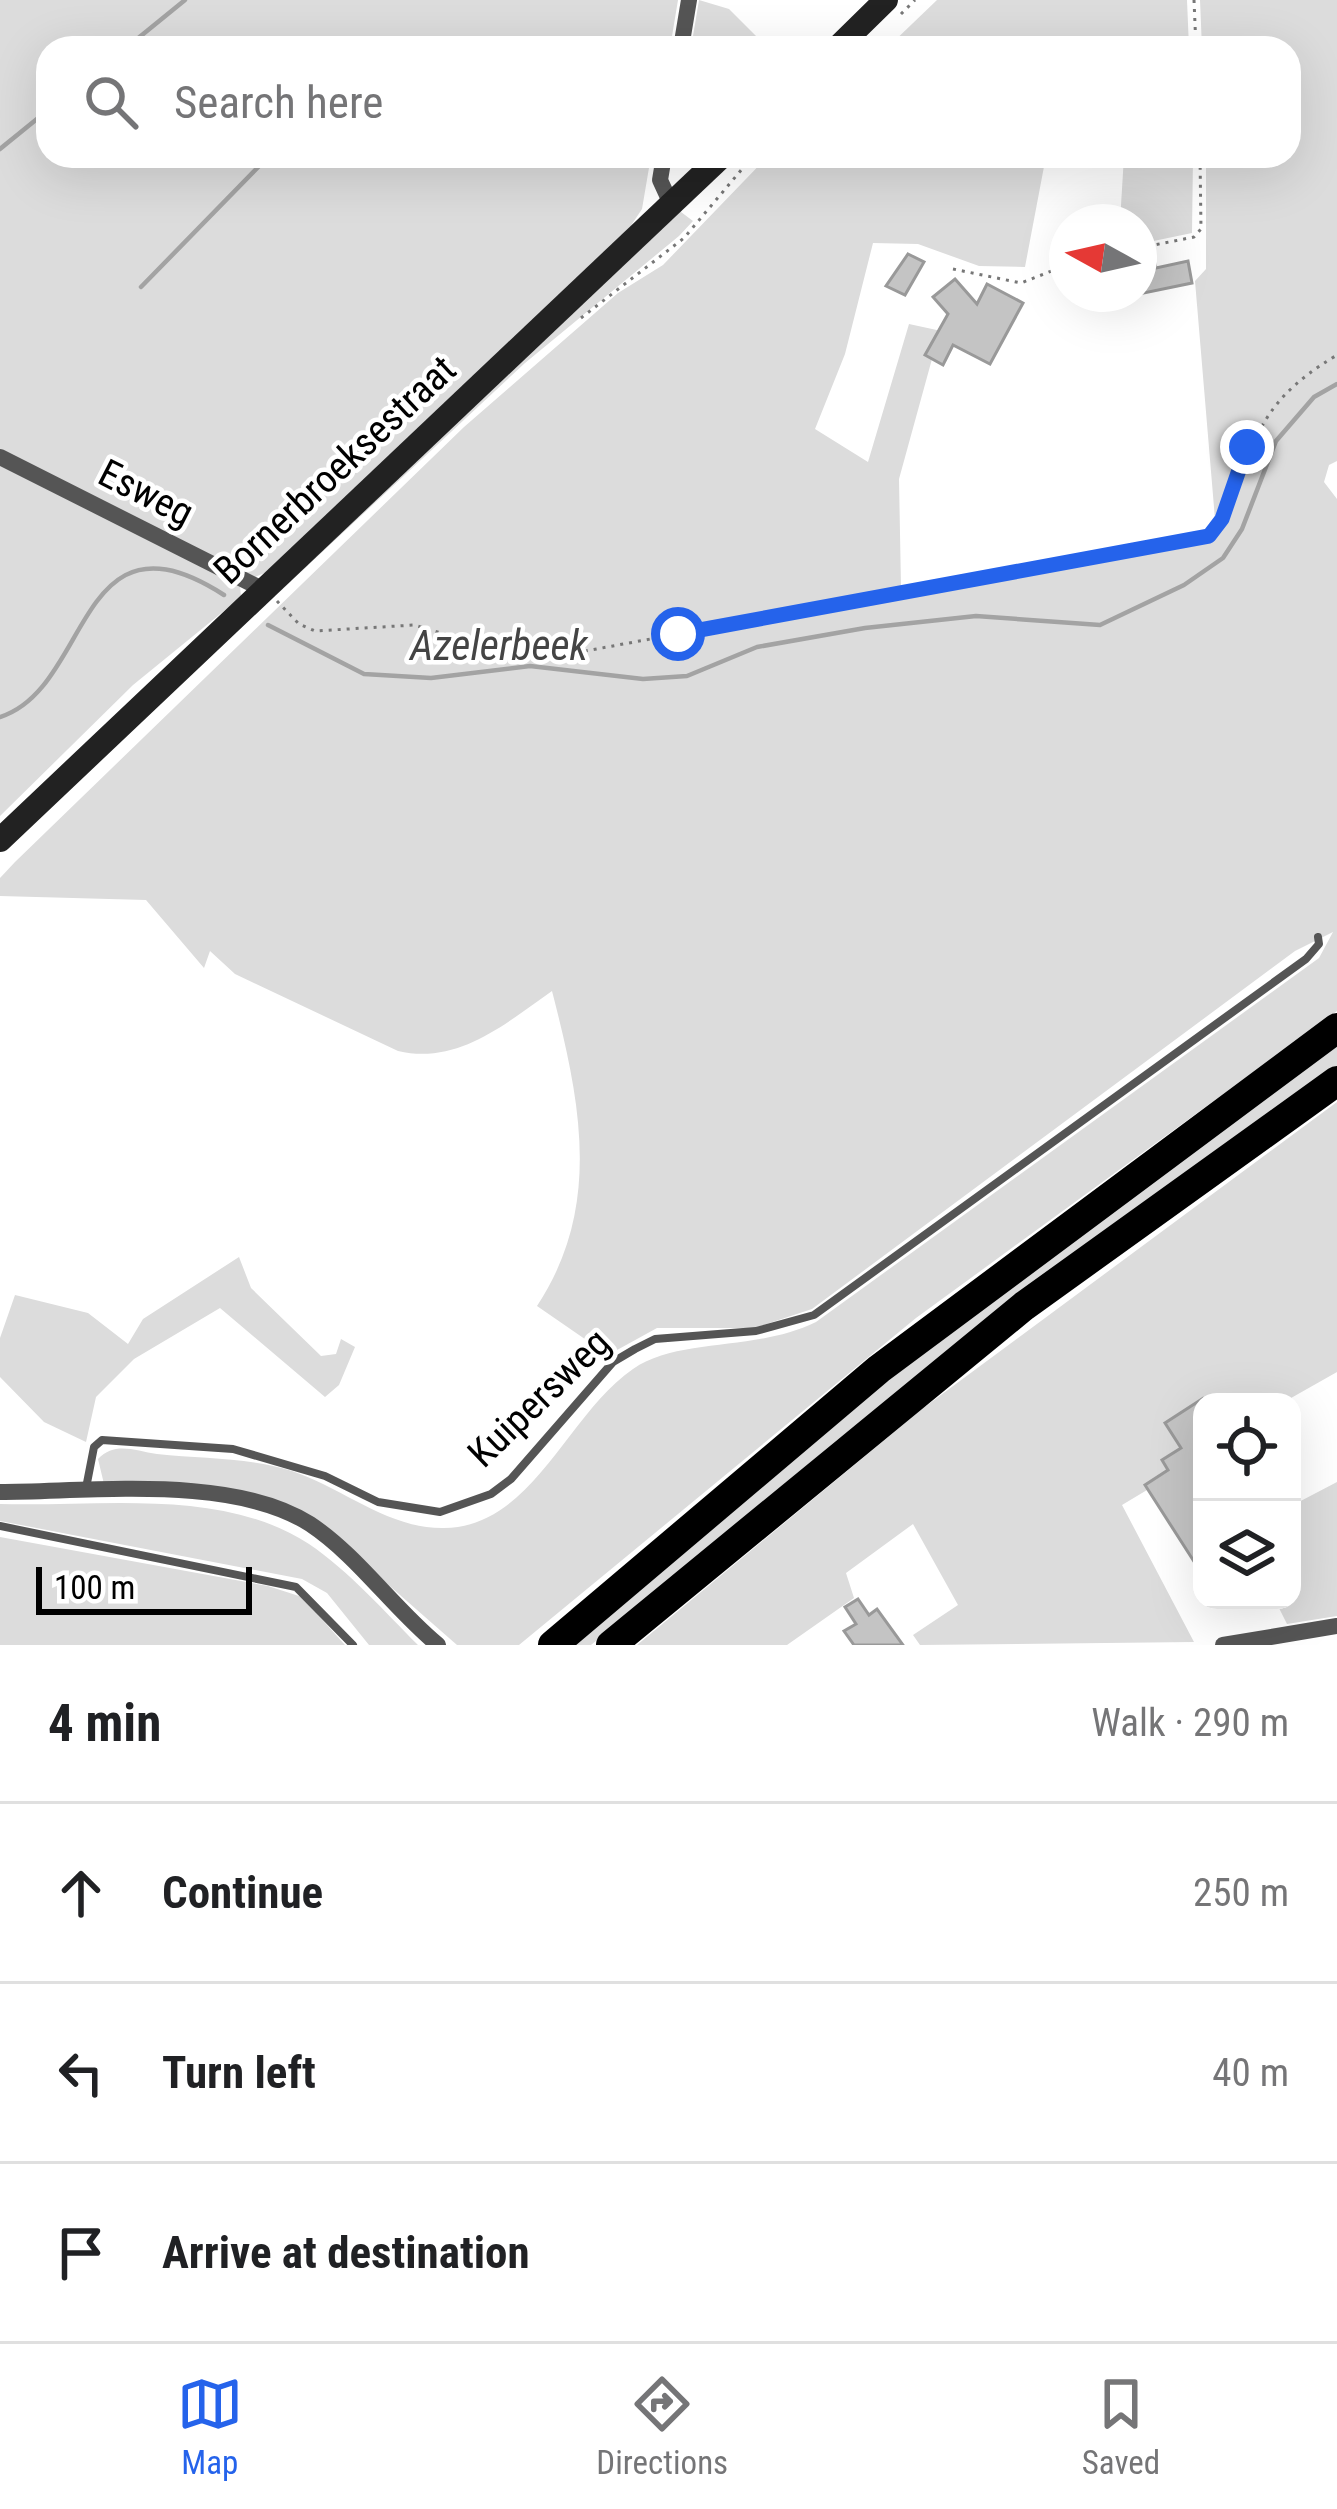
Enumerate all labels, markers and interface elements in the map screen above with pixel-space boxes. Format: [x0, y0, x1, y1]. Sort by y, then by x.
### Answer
search box [36, 36, 1301, 168]
icon: search [78, 69, 144, 135]
text: Search here [174, 76, 383, 129]
north arrow [1049, 204, 1157, 312]
street label: Bornerbroeksestraat [205, 346, 465, 594]
route end [1220, 420, 1274, 474]
street label: Esweg [91, 450, 201, 536]
route start [651, 607, 705, 661]
water label: Azelerbeek [408, 621, 589, 670]
street label: Kuipersweg [459, 1319, 619, 1477]
map controls [1193, 1393, 1301, 1609]
button: locate [1193, 1393, 1301, 1501]
button: layers [1193, 1501, 1301, 1609]
scale bar [36, 1561, 252, 1614]
text: 100 m [54, 1568, 135, 1607]
text: 4 min [48, 1694, 161, 1753]
text: Walk · 290 m [1091, 1700, 1289, 1746]
icon: ahead [48, 1860, 114, 1926]
text: Continue [162, 1866, 323, 1919]
text: 250 m [1193, 1870, 1289, 1916]
icon: left [48, 2040, 114, 2106]
text: Turn left [162, 2046, 316, 2099]
text: 40 m [1212, 2050, 1289, 2096]
icon: arrive [48, 2220, 114, 2286]
text: Arrive at destination [162, 2226, 530, 2279]
tab: Map [177, 2371, 243, 2482]
tab: Directions [596, 2371, 728, 2482]
tab: Saved [1082, 2371, 1160, 2482]

